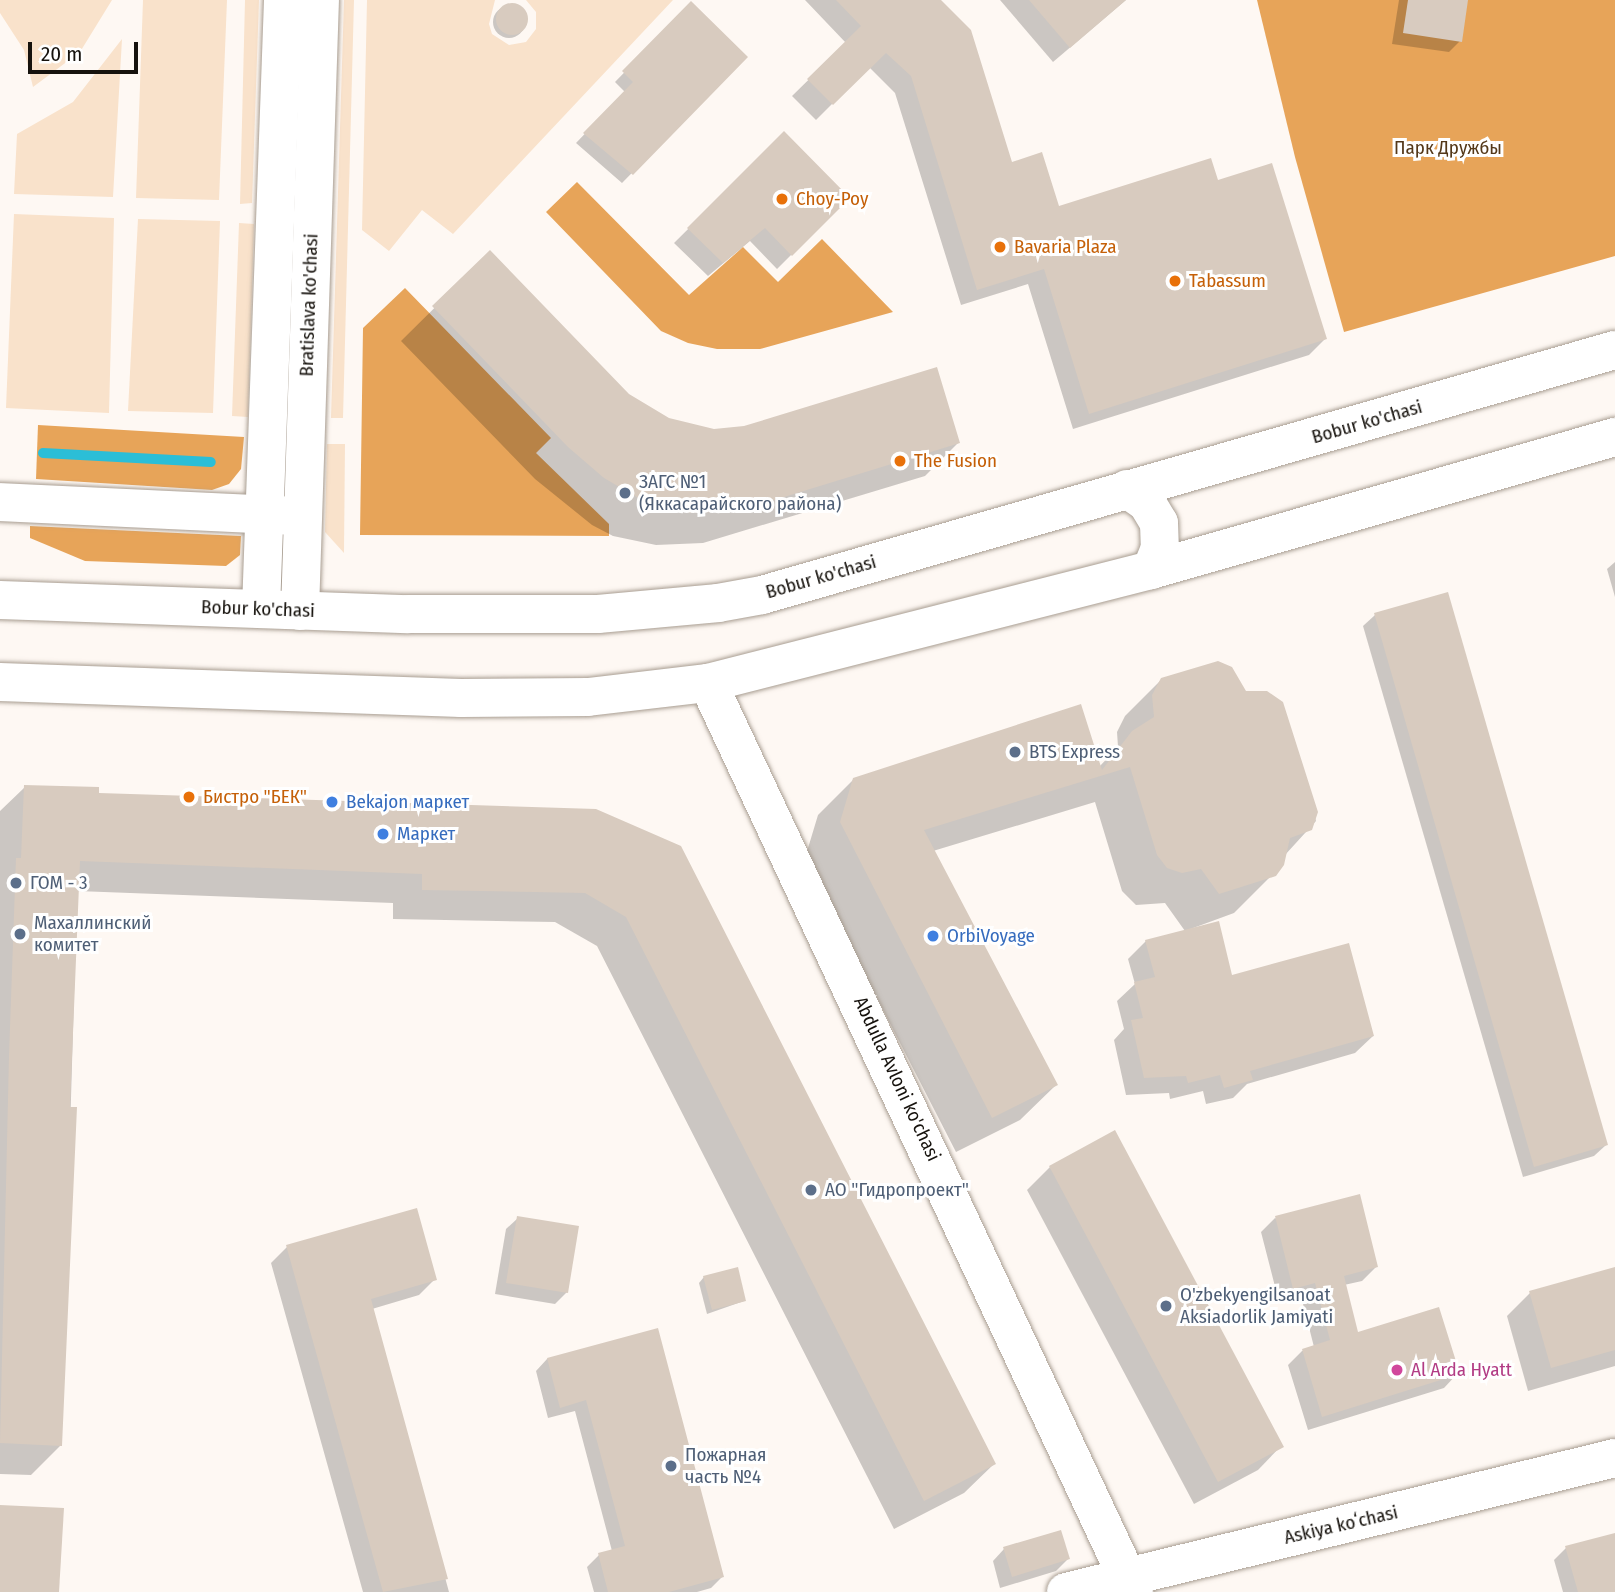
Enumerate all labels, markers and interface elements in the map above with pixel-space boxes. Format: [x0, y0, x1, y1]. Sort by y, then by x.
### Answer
scale bar [32, 28, 142, 72]
text: 20 m [41, 41, 82, 67]
park label: Парк Дружбы [1394, 137, 1502, 159]
place label: Choy-Poy [796, 188, 868, 210]
marker: Choy-Poy [774, 191, 790, 207]
street label: Bratislava ko'chasi [295, 233, 323, 377]
place label: Bavaria Plaza [1014, 236, 1117, 258]
marker: Bavaria Plaza [992, 239, 1008, 255]
place label: Tabassum [1189, 270, 1266, 292]
marker: Tabassum [1167, 273, 1183, 289]
street label: Bobur ko'chasi [1309, 395, 1425, 449]
place label: The Fusion [914, 450, 997, 472]
marker: The Fusion [892, 453, 908, 469]
place label: ЗАГС №1 (Яккасарайского района) [639, 471, 841, 515]
marker: ЗАГС №1 (Яккасарайского района) [617, 485, 633, 501]
street label: Bobur ko'chasi [763, 550, 879, 604]
street label: Bobur ko'chasi [201, 596, 315, 622]
place label: BTS Express [1029, 741, 1120, 763]
marker: BTS Express [1007, 744, 1023, 760]
place label: Бистро "БЕК" [203, 786, 307, 808]
marker: Бистро "БЕК" [181, 789, 197, 805]
place label: Bekajon маркет [346, 791, 469, 813]
marker: Bekajon маркет [324, 794, 340, 810]
place label: Маркет [397, 823, 455, 845]
marker: Маркет [375, 826, 391, 842]
place label: ГОМ - 3 [30, 872, 87, 894]
marker: ГОМ - 3 [8, 875, 24, 891]
place label: Махаллинский комитет [34, 912, 151, 956]
place label: OrbiVoyage [947, 925, 1035, 947]
marker: Махаллинский комитет [12, 926, 28, 942]
marker: OrbiVoyage [925, 928, 941, 944]
street label: Abdulla Avloni ko'chasi [849, 993, 945, 1165]
place label: АО "Гидропроект" [825, 1179, 969, 1201]
marker: АО "Гидропроект" [803, 1182, 819, 1198]
place label: O'zbekyengilsanoat Aksiadorlik Jamiyati [1180, 1284, 1333, 1328]
marker: O'zbekyengilsanoat Aksiadorlik Jamiyati [1158, 1298, 1174, 1314]
place label: Al Arda Hyatt [1411, 1359, 1512, 1381]
marker: Al Arda Hyatt [1389, 1362, 1405, 1378]
place label: Пожарная часть №4 [685, 1444, 766, 1488]
marker: Пожарная часть №4 [663, 1458, 679, 1474]
street label: Askiya koʻchasi [1282, 1501, 1400, 1549]

